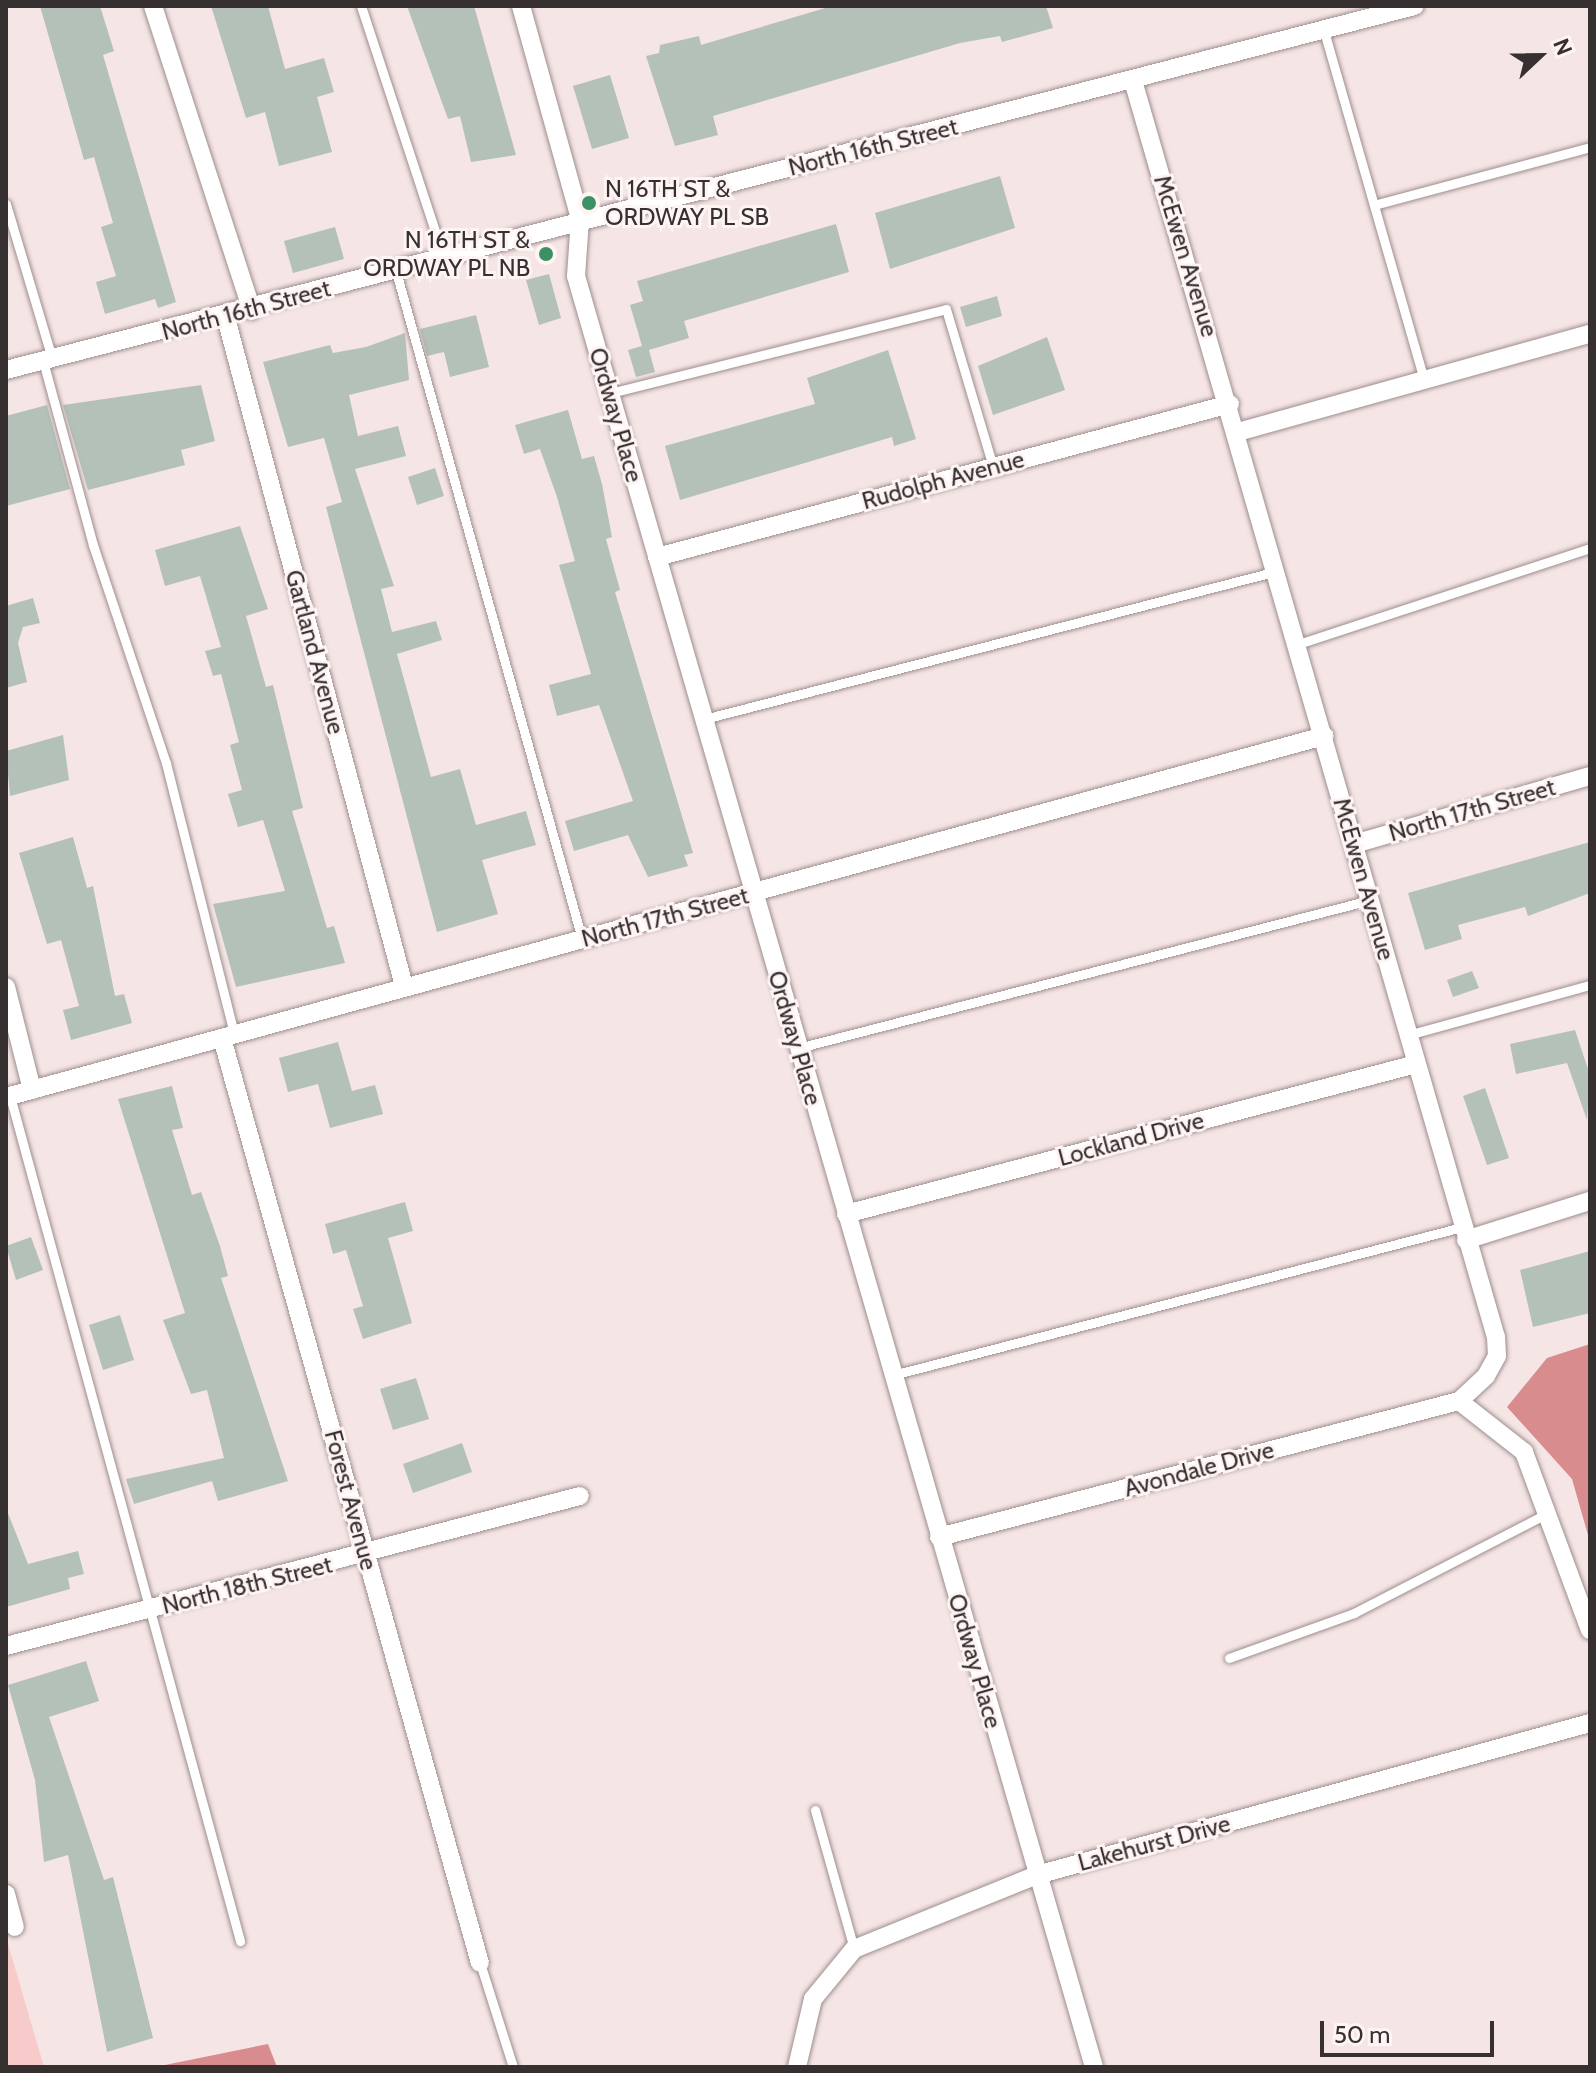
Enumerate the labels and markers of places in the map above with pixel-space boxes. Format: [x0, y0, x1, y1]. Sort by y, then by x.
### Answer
place label: N 16TH ST & ORDWAY PL SB [605, 175, 769, 231]
marker: N 16TH ST & ORDWAY PL SB [580, 194, 598, 212]
place label: N 16TH ST & ORDWAY PL NB [363, 226, 530, 282]
marker: N 16TH ST & ORDWAY PL NB [537, 245, 555, 263]

